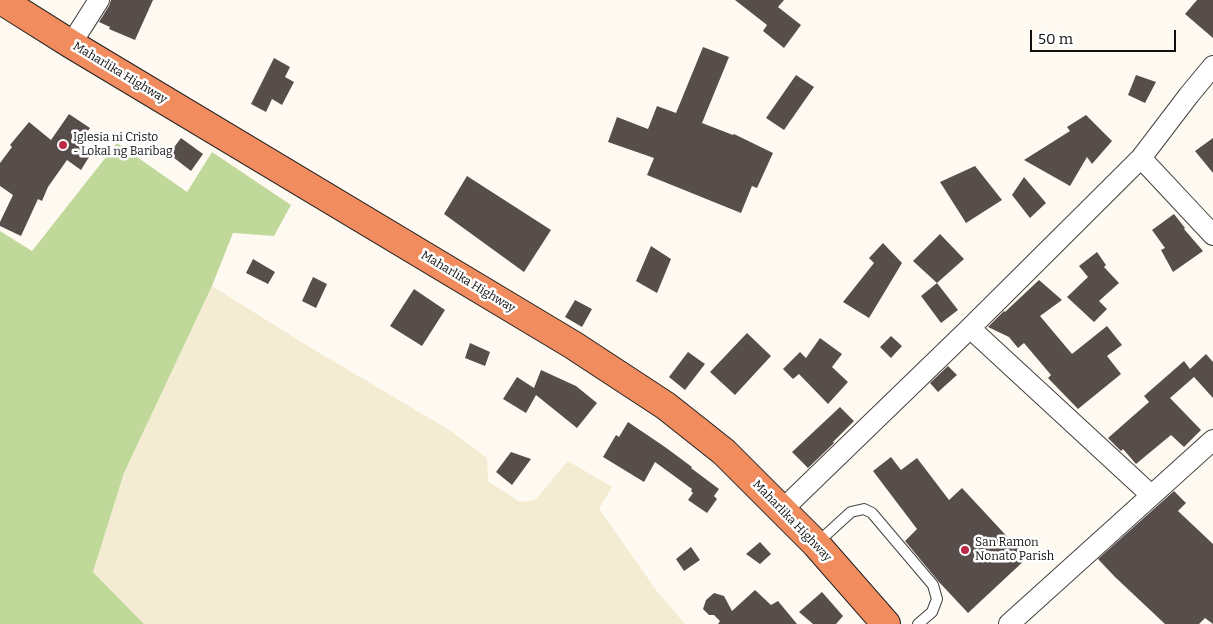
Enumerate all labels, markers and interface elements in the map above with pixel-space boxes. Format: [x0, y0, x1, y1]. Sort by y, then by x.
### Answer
scale bar [1033, 20, 1179, 52]
text: 50 m [1038, 30, 1073, 48]
street label: Maharlika Highway [70, 39, 170, 107]
place label: Iglesia ni Cristo - Lokal ng Baribag [73, 131, 173, 159]
marker: Iglesia ni Cristo - Lokal ng Baribag [57, 139, 69, 151]
street label: Maharlika Highway [418, 248, 518, 316]
street label: Maharlika Highway [750, 477, 834, 565]
place label: San Ramon Nonato Parish [975, 536, 1054, 564]
marker: San Ramon Nonato Parish [959, 544, 971, 556]

